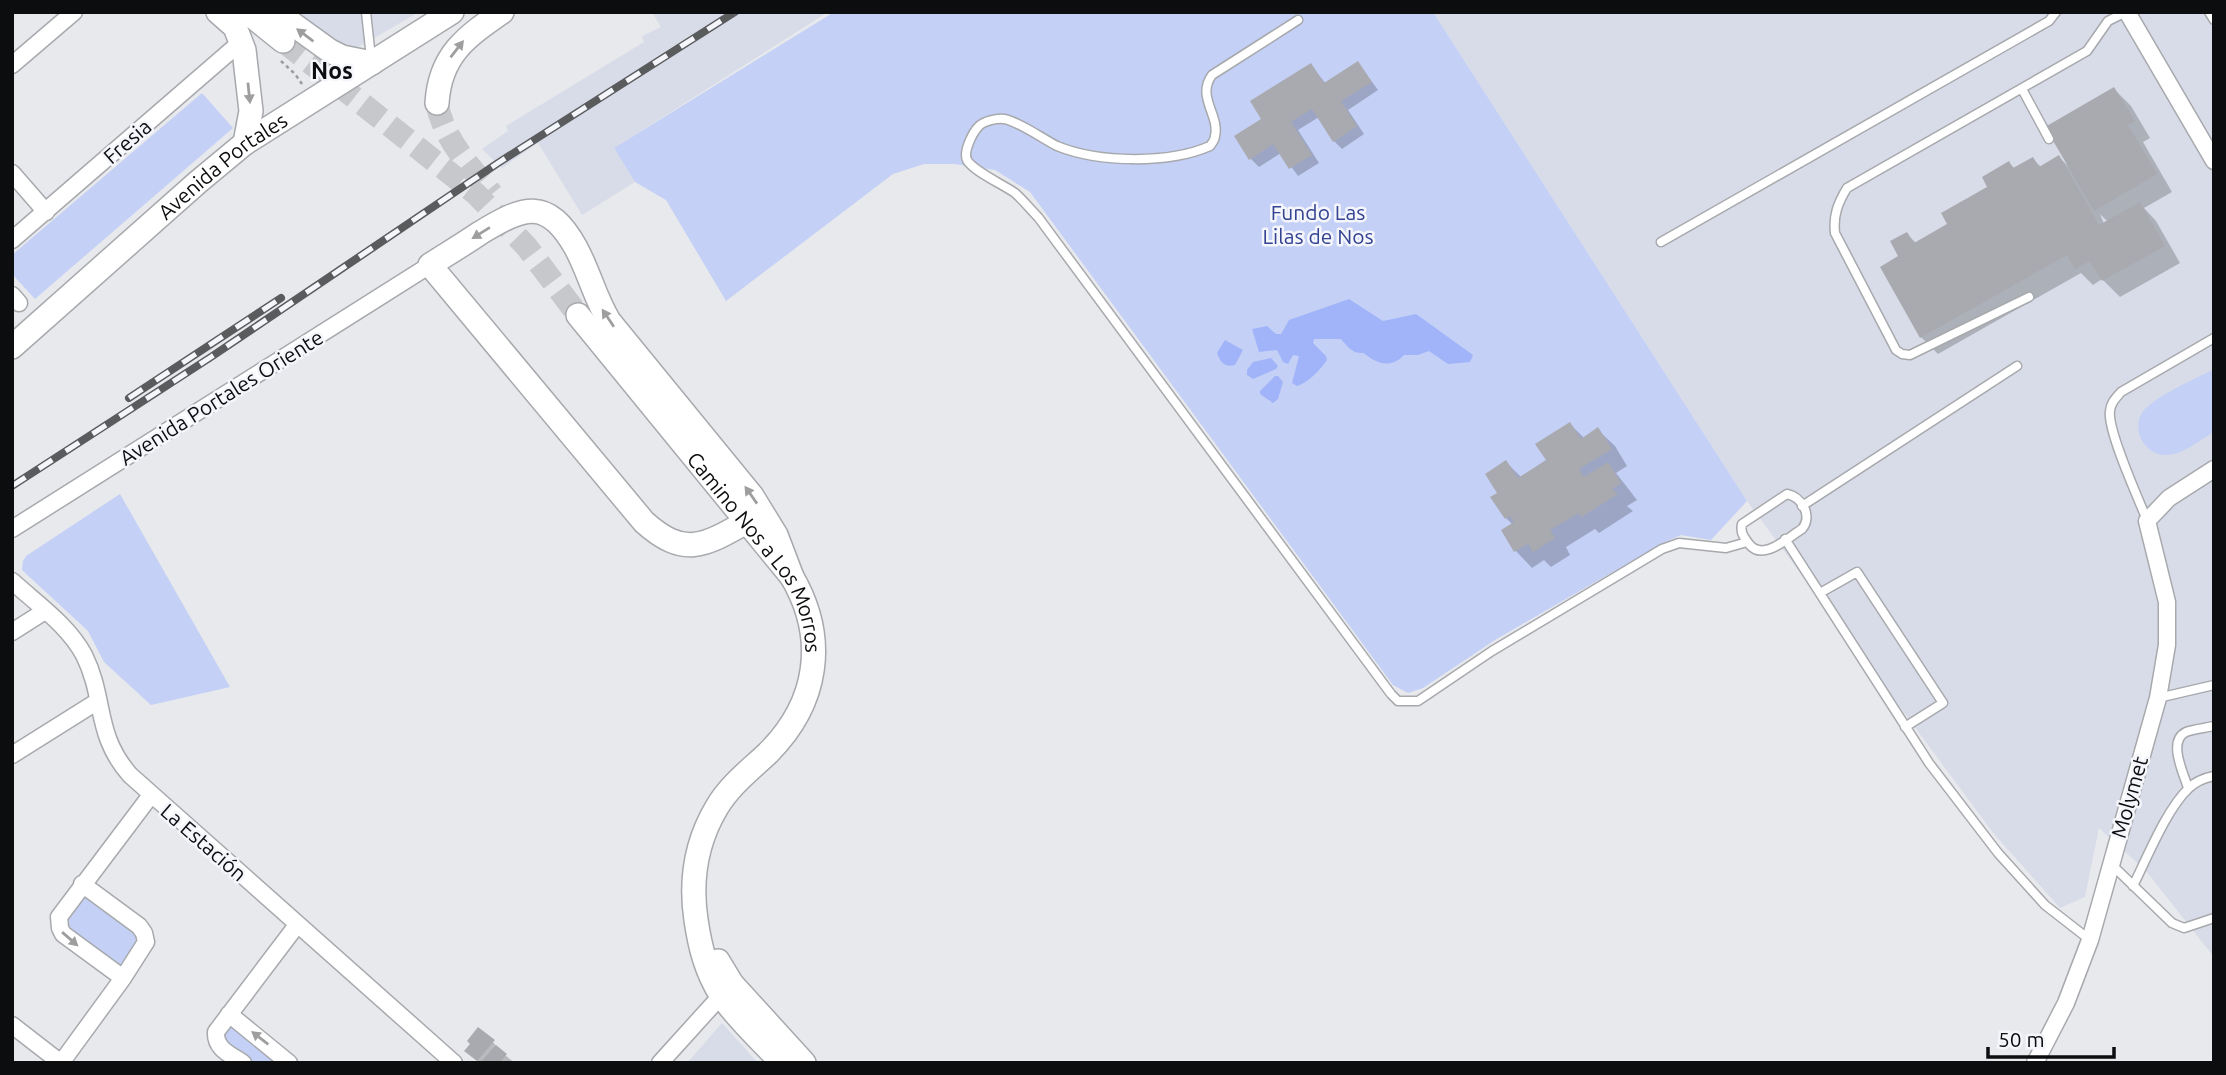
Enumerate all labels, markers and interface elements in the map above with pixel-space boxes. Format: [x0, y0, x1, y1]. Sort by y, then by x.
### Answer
one-way arrow [297, 27, 315, 42]
one-way arrow [449, 40, 464, 58]
district label: Nos [311, 58, 353, 83]
one-way arrow [243, 82, 254, 104]
street label: Avenida Portales [153, 108, 291, 224]
street label: Fresia [98, 114, 156, 168]
park label: Fundo Las Lilas de Nos [1262, 200, 1374, 248]
one-way arrow [471, 227, 490, 240]
one-way arrow [601, 309, 615, 327]
street label: Avenida Portales Oriente [115, 324, 327, 470]
street label: Camino Nos a Los Morros [683, 447, 826, 653]
one-way arrow [744, 486, 758, 504]
street label: Molymet [2106, 753, 2152, 841]
street label: La Estación [156, 798, 252, 886]
one-way arrow [61, 931, 79, 947]
scale bar [1988, 1016, 2114, 1060]
text: 50 m [1998, 1027, 2045, 1051]
one-way arrow [251, 1031, 269, 1045]

